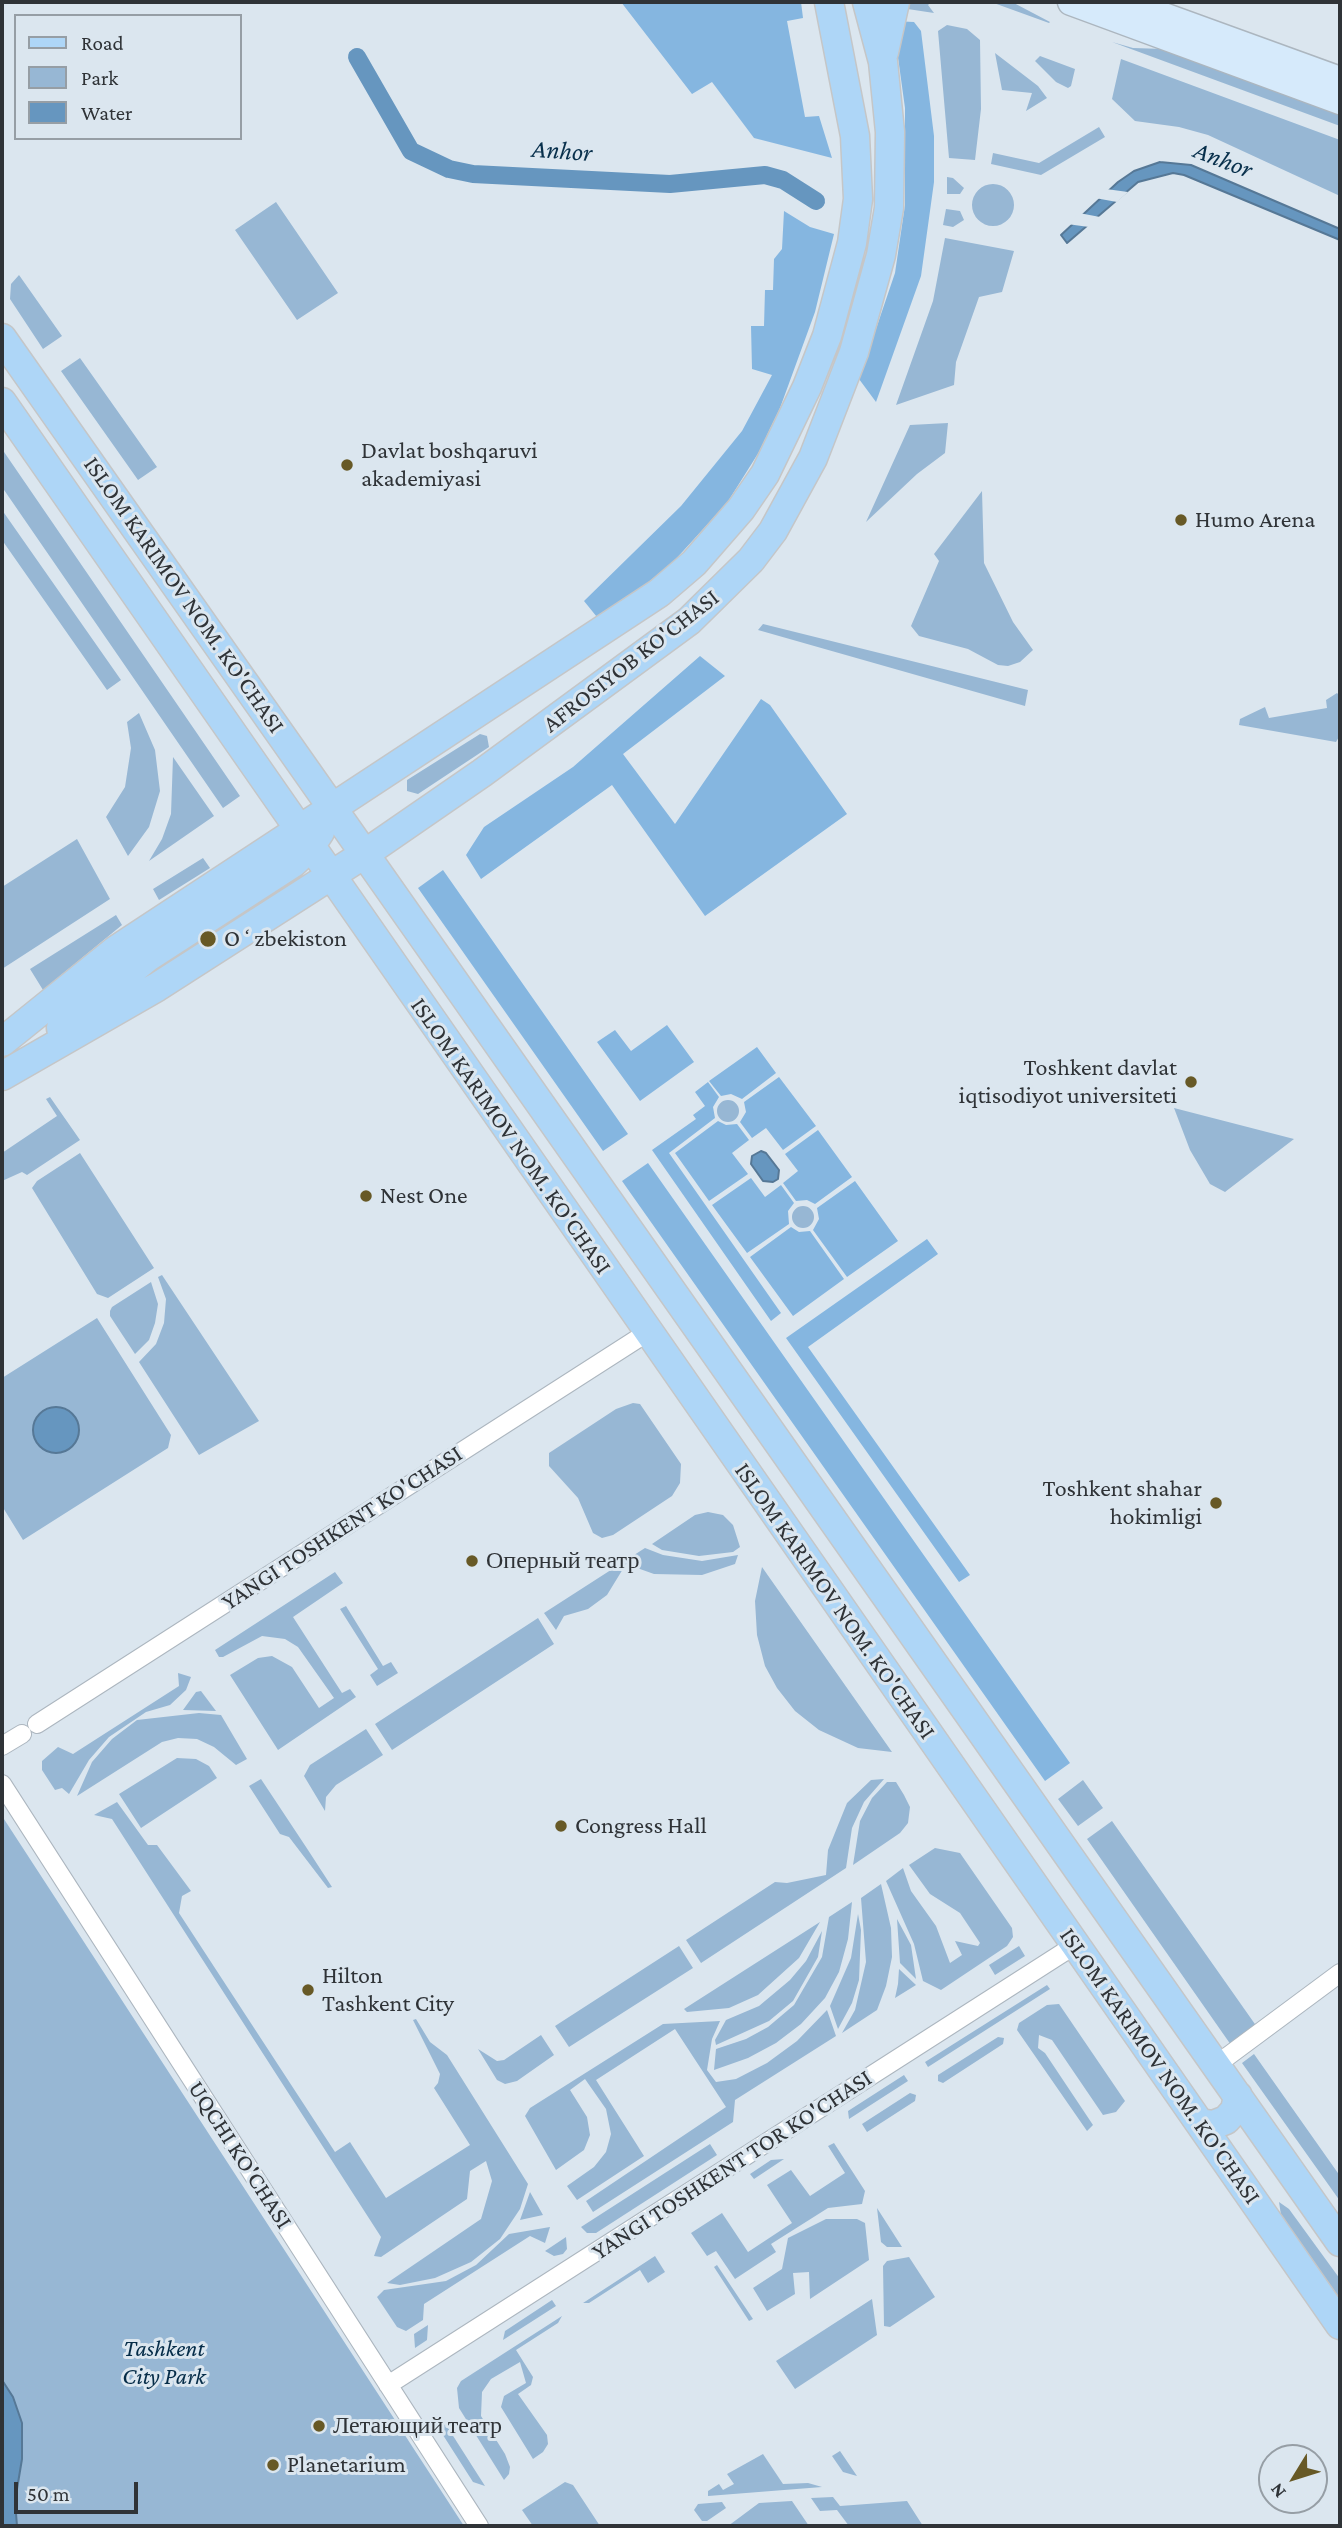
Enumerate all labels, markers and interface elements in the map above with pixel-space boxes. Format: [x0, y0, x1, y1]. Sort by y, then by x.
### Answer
legend [14, 14, 242, 140]
text: Road [81, 31, 124, 55]
text: Park [81, 66, 118, 90]
text: Water [81, 101, 133, 125]
water label: Anhor [531, 133, 593, 169]
water label: Anhor [1189, 135, 1257, 185]
place label: Davlat boshqaruvi akademiyasi [361, 437, 537, 493]
street label: ISLOM KARIMOV NOM. KO'CHASI [77, 451, 291, 739]
marker: Davlat boshqaruvi akademiyasi [339, 457, 355, 473]
place label: Humo Arena [1195, 506, 1315, 534]
marker: Humo Arena [1173, 512, 1189, 528]
street label: AFROSIYOB KO'CHASI [537, 583, 725, 739]
place label: Oʻzbekiston [224, 925, 347, 953]
marker: Oʻzbekiston [198, 929, 218, 949]
street label: ISLOM KARIMOV NOM. KO'CHASI [404, 992, 618, 1280]
place label: Toshkent davlat iqtisodiyot universiteti [959, 1054, 1177, 1110]
marker: Toshkent davlat iqtisodiyot universiteti [1183, 1074, 1199, 1090]
place label: Nest One [380, 1182, 468, 1210]
marker: Nest One [358, 1188, 374, 1204]
street label: YANGI TOSHKENT KO'CHASI [216, 1439, 468, 1617]
street label: ISLOM KARIMOV NOM. KO'CHASI [728, 1457, 942, 1745]
place label: Toshkent shahar hokimligi [1043, 1475, 1202, 1531]
marker: Toshkent shahar hokimligi [1208, 1495, 1224, 1511]
place label: Оперный театр [486, 1547, 639, 1575]
marker: Оперный театр [464, 1553, 480, 1569]
place label: Congress Hall [575, 1812, 707, 1840]
marker: Congress Hall [553, 1818, 569, 1834]
street label: ISLOM KARIMOV NOM. KO'CHASI [1053, 1922, 1267, 2210]
place label: Hilton Tashkent City [322, 1962, 454, 2018]
marker: Hilton Tashkent City [300, 1982, 316, 1998]
street label: YANGI TOSHKENT TOR KO'CHASI [587, 2064, 877, 2266]
street label: UQCHI KO'CHASI [182, 2076, 298, 2234]
park label: Tashkent City Park [122, 2335, 206, 2391]
place label: Летающий театр [333, 2412, 502, 2440]
marker: Летающий театр [311, 2418, 327, 2434]
north arrow [1258, 2444, 1328, 2514]
place label: Planetarium [287, 2451, 406, 2479]
marker: Planetarium [265, 2457, 281, 2473]
scale bar [18, 2468, 142, 2512]
text: N [1265, 2479, 1290, 2503]
text: 50 m [27, 2482, 70, 2506]

